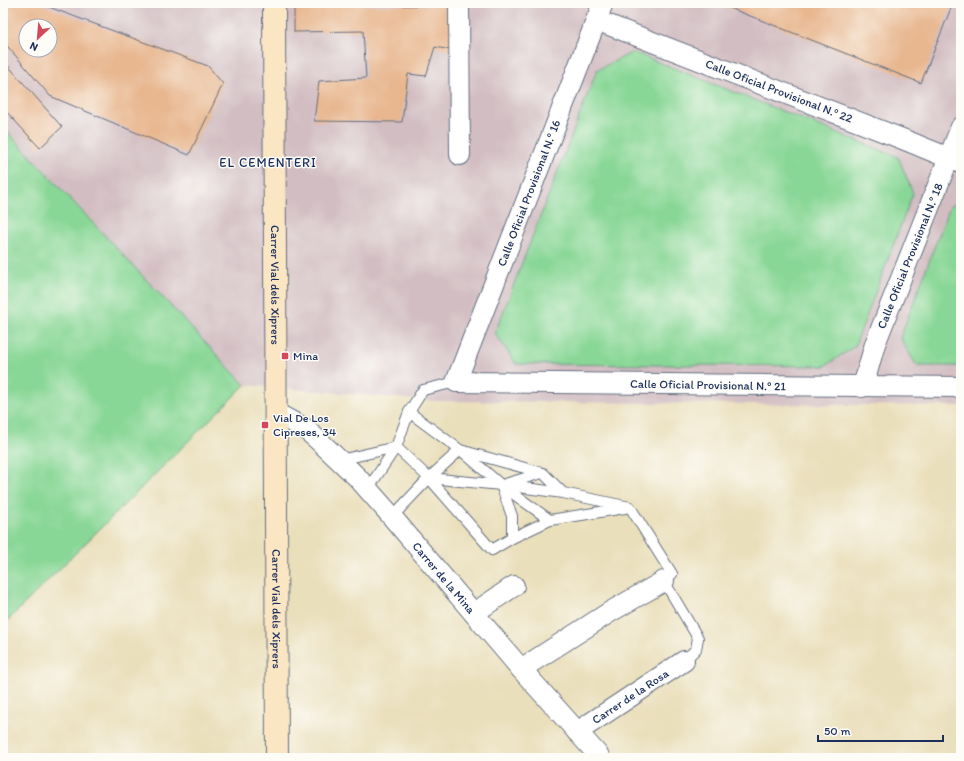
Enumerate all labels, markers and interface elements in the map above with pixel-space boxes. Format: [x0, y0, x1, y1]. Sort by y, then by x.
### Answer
north arrow [18, 18, 58, 58]
text: N [28, 39, 40, 54]
street label: Calle Oficial Provisional N.º 22 [703, 56, 855, 126]
street label: Calle Oficial Provisional N.º 16 [495, 118, 563, 268]
district label: EL CEMENTERI [219, 155, 317, 170]
street label: Calle Oficial Provisional N.º 18 [874, 181, 946, 331]
street label: Carrer Vial dels Xiprers [268, 225, 282, 345]
place label: Mina [293, 349, 318, 363]
marker: Mina [280, 351, 290, 361]
street label: Calle Oficial Provisional N.º 21 [630, 377, 786, 393]
place label: Vial De Los Cipreses, 34 [273, 411, 336, 439]
marker: Vial De Los Cipreses, 34 [260, 420, 270, 430]
street label: Carrer de la Mina [409, 539, 479, 617]
street label: Carrer Vial dels Xiprers [269, 549, 284, 669]
street label: Carrer de la Rosa [589, 666, 672, 727]
scale bar [818, 717, 943, 743]
text: 50 m [824, 724, 850, 738]

